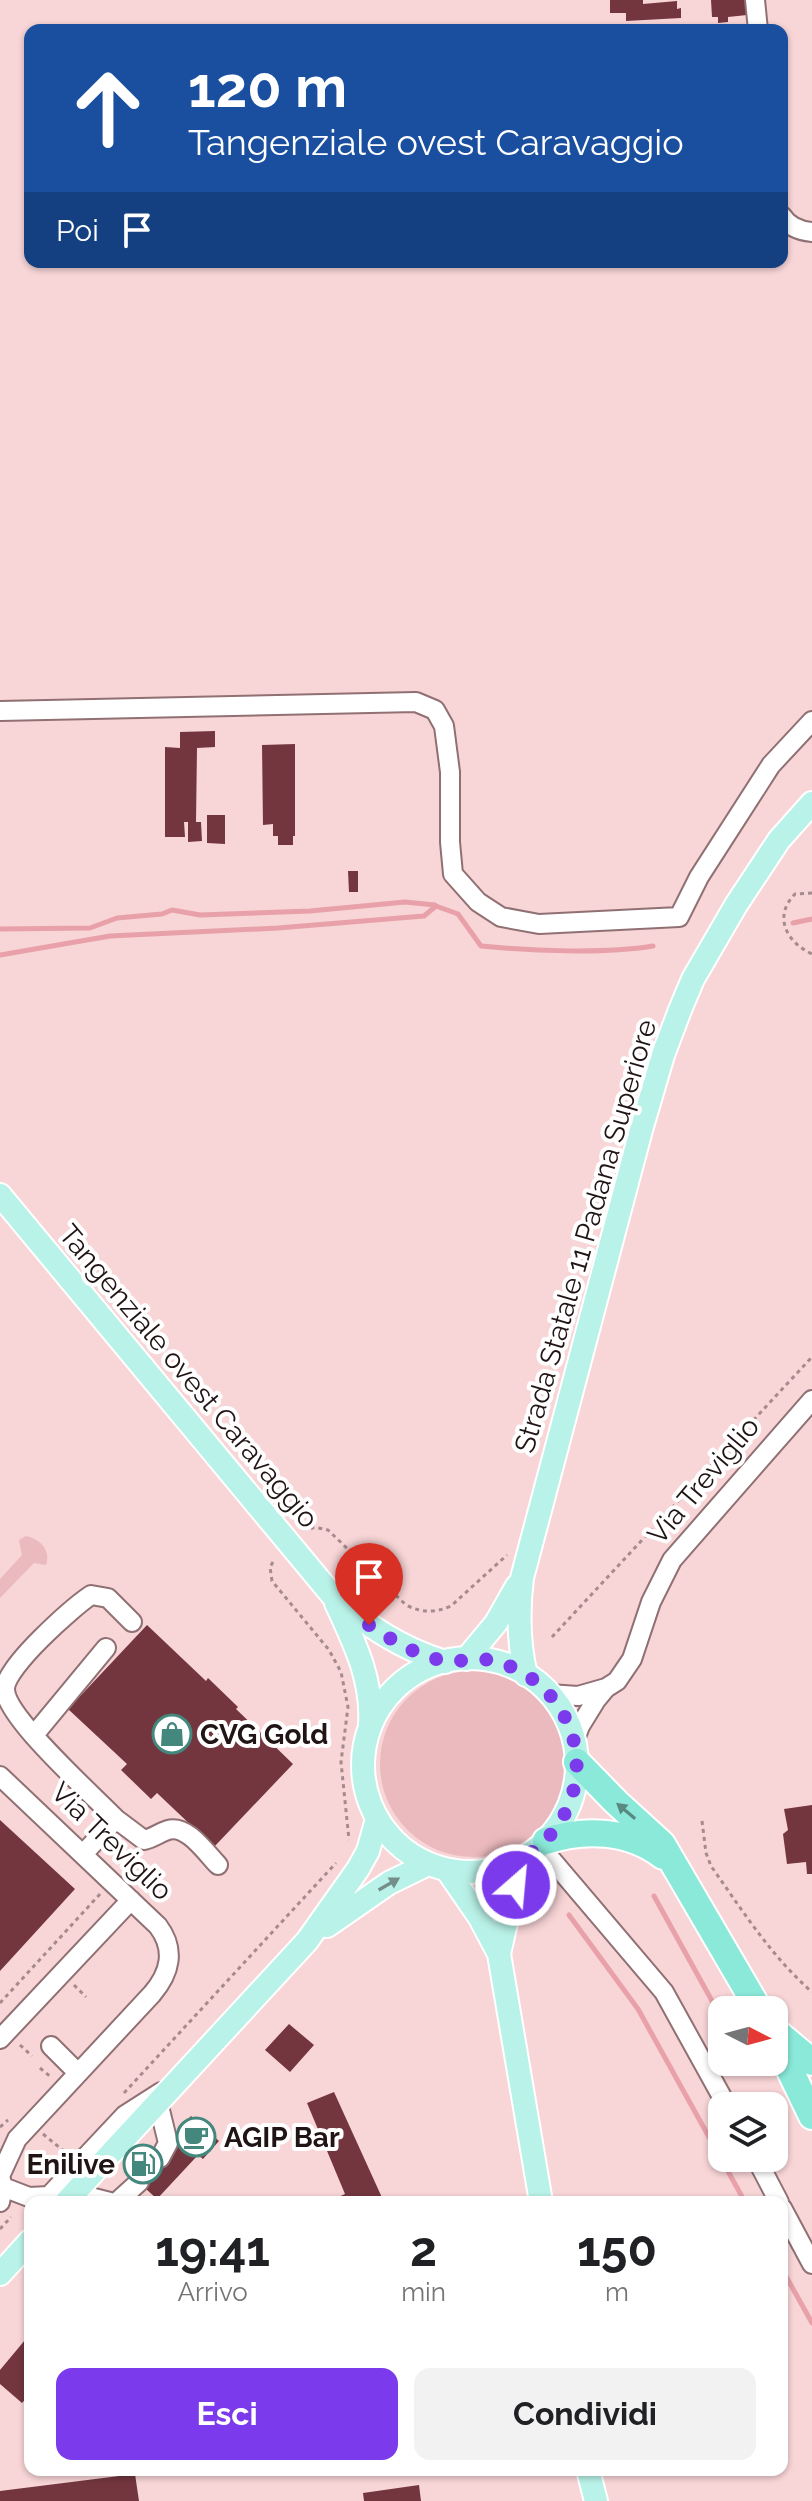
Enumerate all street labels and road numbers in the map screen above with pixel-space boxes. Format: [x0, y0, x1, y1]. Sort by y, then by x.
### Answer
street label: Strada Statale 11 Padana Superiore [508, 1016, 663, 1456]
street label: Tangenziale ovest Caravaggio [52, 1218, 325, 1535]
street label: Via Treviglio [641, 1410, 766, 1550]
street label: Via Treviglio [44, 1776, 179, 1907]

